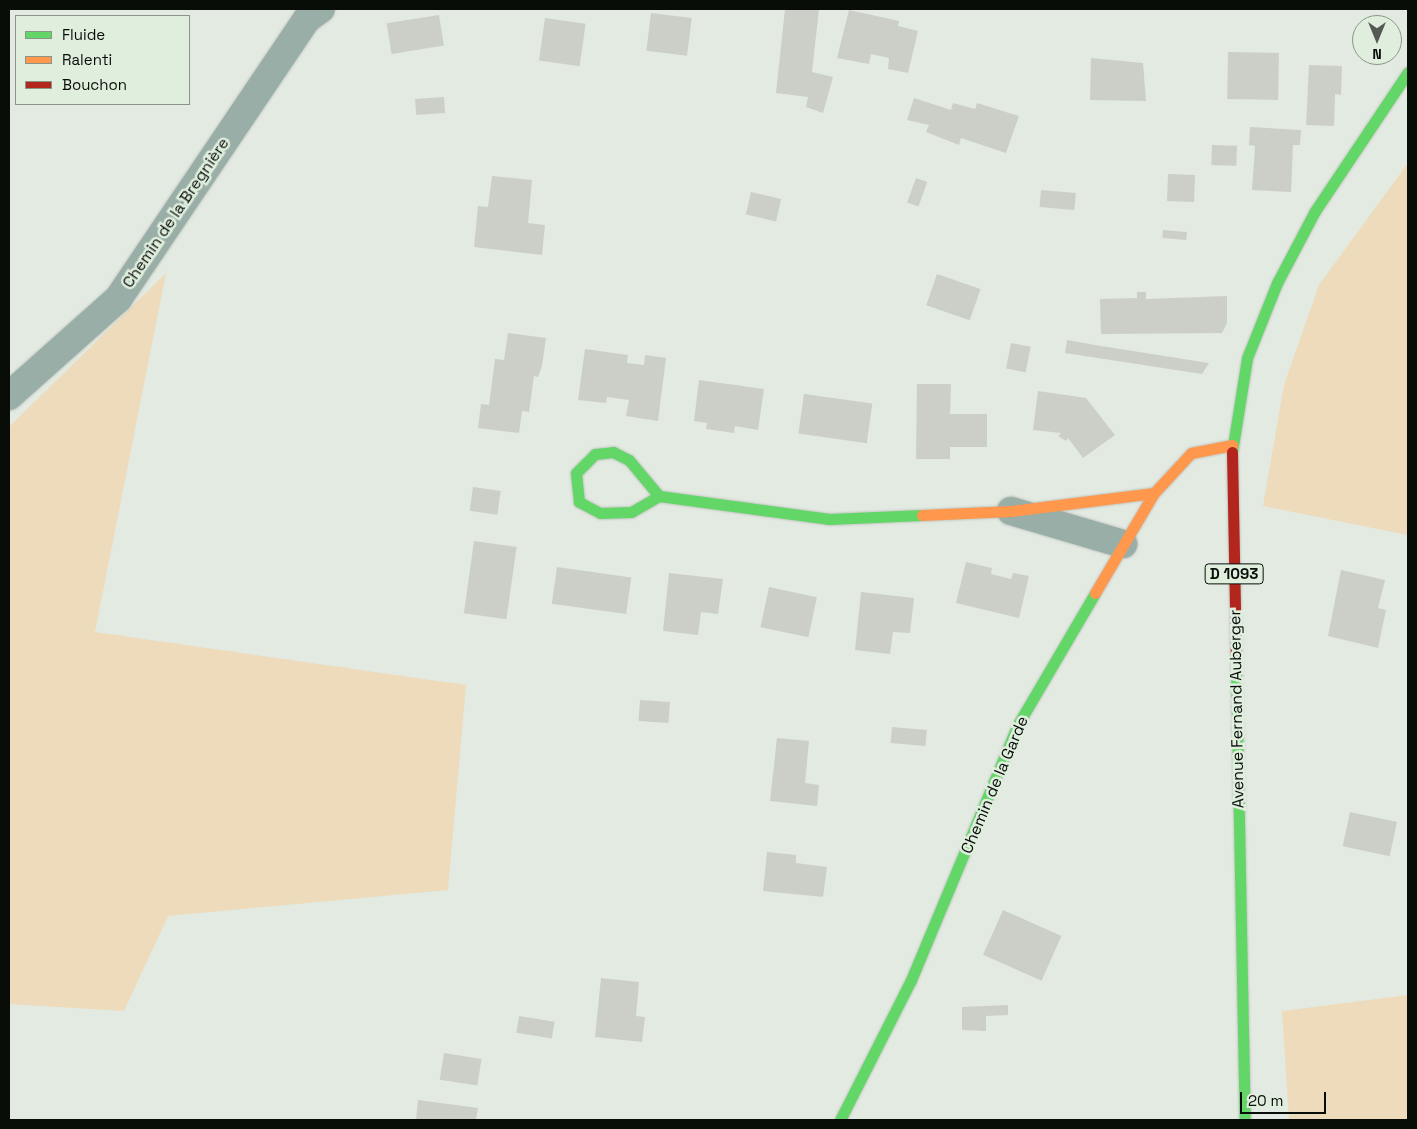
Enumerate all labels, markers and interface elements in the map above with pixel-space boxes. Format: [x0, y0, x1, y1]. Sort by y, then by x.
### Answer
legend [15, 15, 190, 105]
north arrow [1352, 15, 1402, 65]
text: Fluide [62, 25, 105, 44]
text: N [1372, 45, 1382, 63]
text: Ralenti [62, 50, 112, 69]
text: Bouchon [62, 75, 127, 94]
street label: Chemin de la Bregnière [119, 134, 233, 292]
road number: D 1093 [1204, 562, 1264, 586]
street label: Avenue Fernand Auberger [1226, 609, 1248, 809]
street label: Chemin de la Garde [957, 713, 1033, 857]
scale bar [1242, 1082, 1328, 1114]
text: 20 m [1248, 1091, 1283, 1110]

